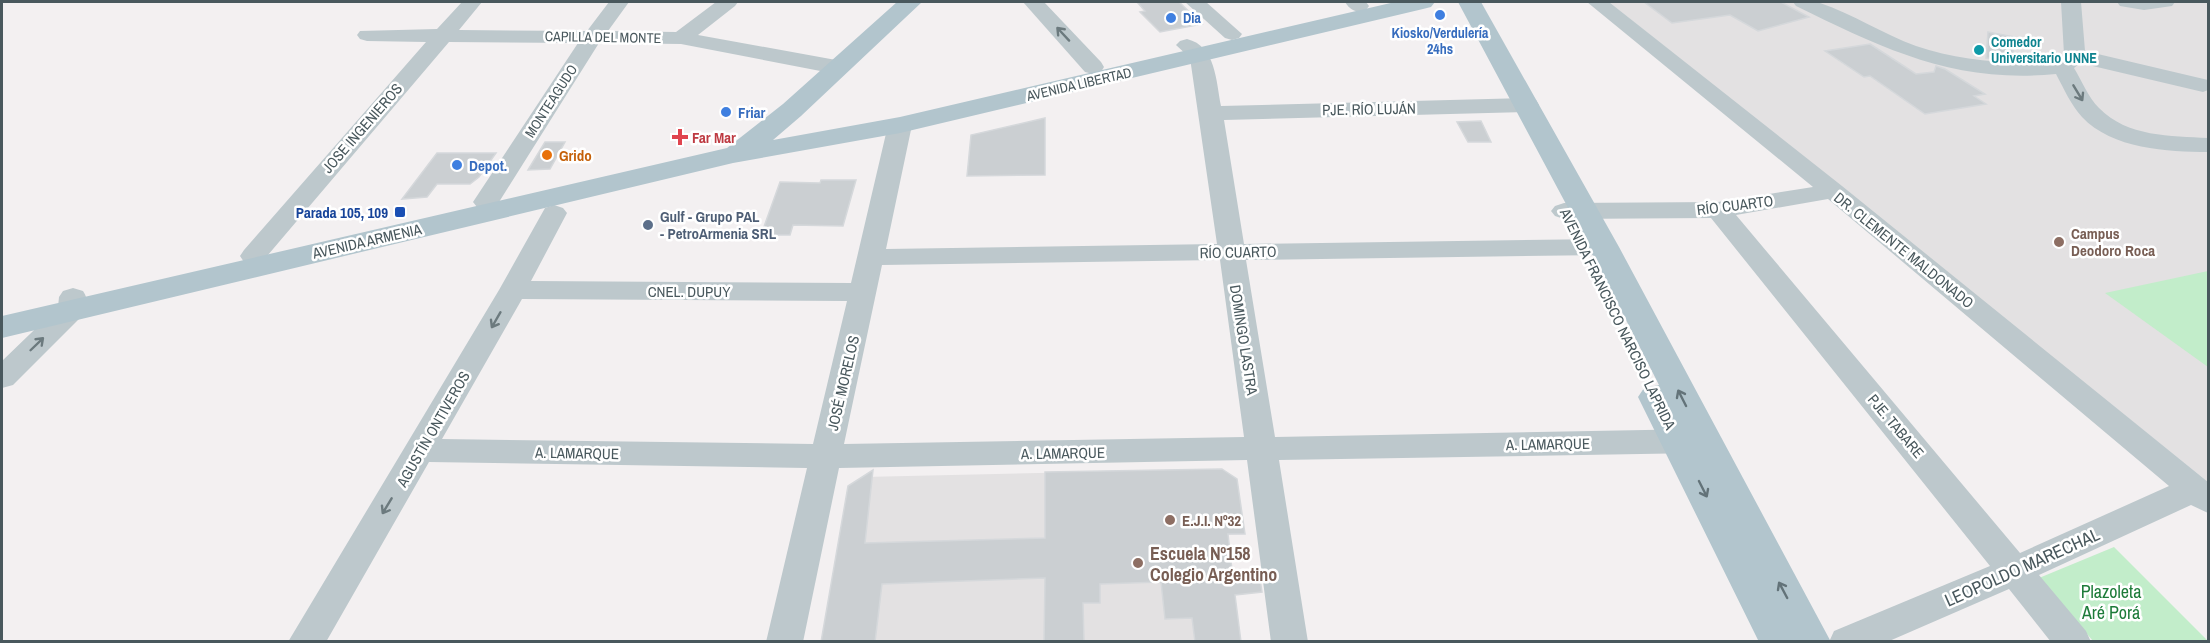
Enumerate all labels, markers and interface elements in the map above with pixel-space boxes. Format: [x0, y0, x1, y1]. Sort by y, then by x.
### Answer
marker: Kiosko/Verdulería 24hs [1433, 8, 1447, 22]
place label: Dia [1183, 9, 1201, 27]
marker: Dia [1164, 11, 1178, 25]
place label: Kiosko/Verdulería 24hs [1392, 24, 1489, 58]
street label: CAPILLA DEL MONTE [545, 27, 661, 47]
one-way arrow [1056, 27, 1070, 42]
place label: Comedor Universitario UNNE [1991, 33, 2097, 67]
marker: Comedor Universitario UNNE [1972, 43, 1986, 57]
street label: MONTEAGUDO [521, 61, 581, 141]
street label: AVENIDA LIBERTAD [1024, 63, 1133, 105]
street label: JOSE INGENIEROS [317, 79, 407, 177]
one-way arrow [2073, 84, 2085, 101]
street label: PJE. RÍO LUJÁN [1322, 98, 1416, 120]
place label: Friar [738, 102, 766, 123]
marker: Friar [719, 105, 733, 119]
place label: Far Mar [692, 127, 736, 148]
marker: Far Mar [673, 130, 687, 144]
place label: Grido [559, 145, 592, 166]
marker: Grido [540, 148, 554, 162]
place label: Depot. [469, 155, 507, 176]
marker: Depot. [450, 158, 464, 172]
street label: DR. CLEMENTE MALDONADO [1830, 187, 1978, 313]
street label: RÍO CUARTO [1696, 190, 1774, 220]
place label: Parada 105, 109 [296, 202, 388, 223]
street label: AVENIDA FRANCISCO NARCISO LAPRIDA [1555, 204, 1681, 434]
marker: Parada 105, 109 [393, 205, 407, 219]
place label: Gulf - Grupo PAL - PetroArmenia SRL [660, 206, 777, 244]
street label: AVENIDA ARMENIA [309, 218, 424, 264]
marker: Gulf - Grupo PAL - PetroArmenia SRL [641, 218, 655, 232]
place label: Campus Deodoro Roca [2071, 223, 2155, 261]
marker: Campus Deodoro Roca [2052, 235, 2066, 249]
street label: RÍO CUARTO [1199, 241, 1277, 263]
street label: CNEL. DUPUY [648, 281, 731, 302]
street label: DOMINGO LASTRA [1225, 283, 1263, 397]
one-way arrow [490, 311, 502, 328]
street label: JOSÉ MORELOS [822, 333, 864, 433]
one-way arrow [29, 337, 44, 351]
street label: AGUSTÍN ONTIVEROS [391, 367, 475, 492]
one-way arrow [1676, 390, 1687, 408]
street label: PJE. TABARE [1863, 390, 1929, 462]
street label: A. LAMARQUE [1505, 433, 1590, 455]
street label: A. LAMARQUE [534, 442, 619, 464]
street label: A. LAMARQUE [1020, 442, 1105, 464]
one-way arrow [1698, 480, 1709, 498]
one-way arrow [381, 497, 393, 514]
place label: E.J.I. Nº32 [1182, 510, 1241, 531]
marker: E.J.I. Nº32 [1163, 513, 1177, 527]
street label: LEOPOLDO MARECHAL [1940, 522, 2104, 612]
place label: Escuela Nº158 Colegio Argentino [1150, 541, 1277, 587]
marker: Escuela Nº158 Colegio Argentino [1131, 556, 1145, 570]
park label: Plazoleta Aré Porá [2081, 579, 2141, 625]
one-way arrow [1777, 581, 1788, 599]

